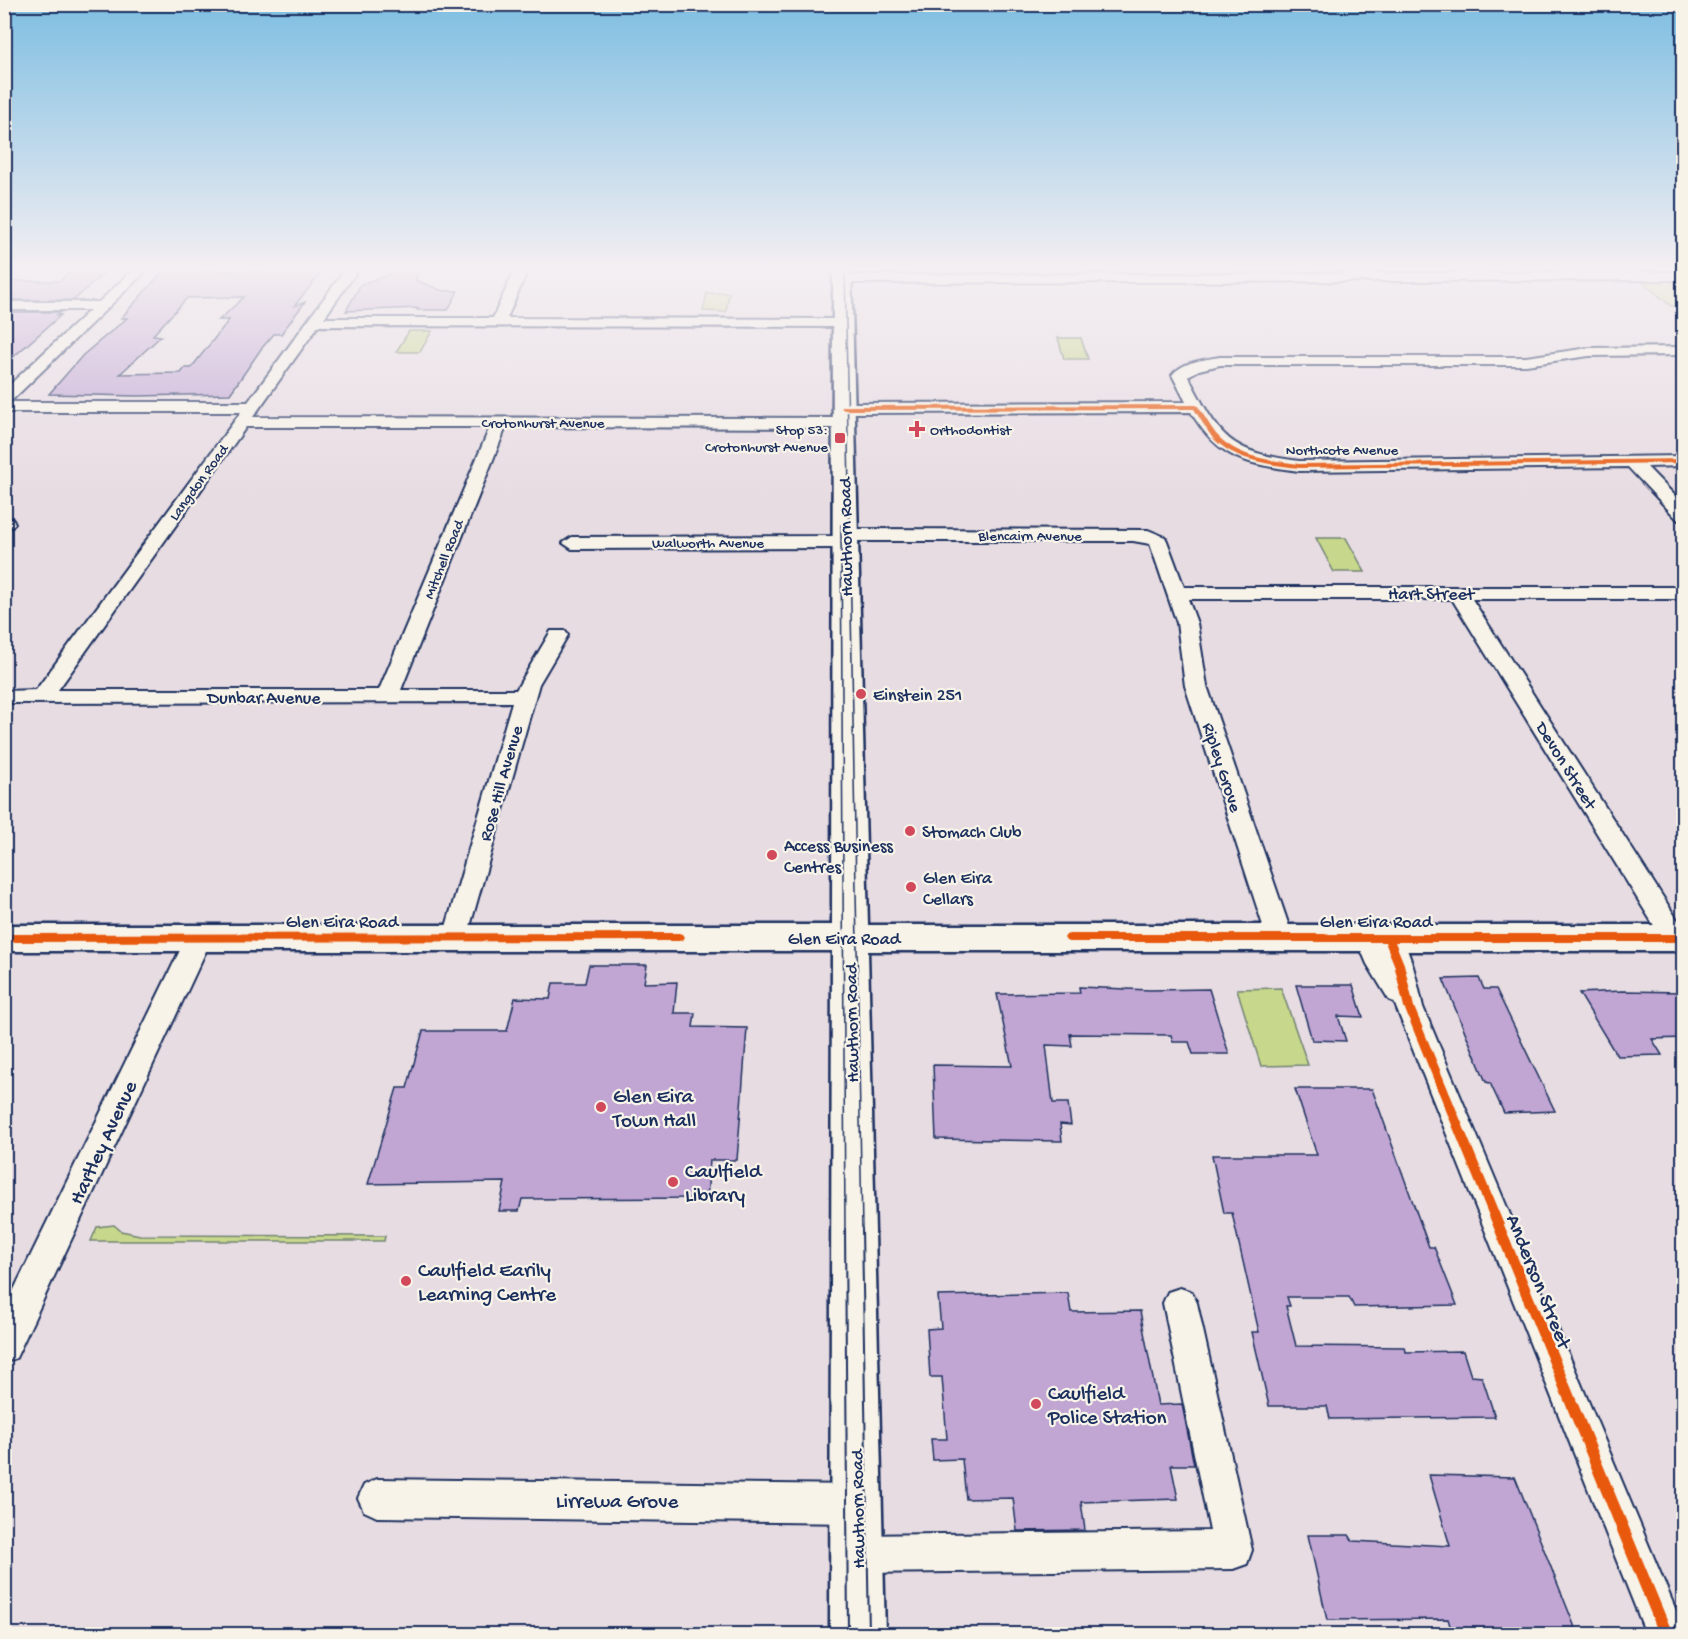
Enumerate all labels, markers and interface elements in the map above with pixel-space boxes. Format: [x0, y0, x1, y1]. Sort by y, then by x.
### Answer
street label: Crotonhurst Avenue [482, 415, 605, 433]
marker: Orthodontist [908, 420, 926, 438]
place label: Stop 53: Crotonhurst Avenue [705, 422, 828, 457]
place label: Orthodontist [930, 422, 1013, 440]
marker: Stop 53: Crotonhurst Avenue [833, 431, 847, 445]
street label: Langdon Road [166, 441, 234, 525]
street label: Northcote Avenue [1286, 442, 1398, 460]
street label: Hawthorn Road [836, 476, 859, 597]
street label: Mitchell Road [421, 517, 469, 602]
street label: Blencairn Avenue [977, 528, 1082, 546]
street label: Walworth Avenue [652, 535, 764, 553]
street label: Hart Street [1388, 585, 1476, 606]
place label: Einstein 251 [873, 686, 962, 707]
marker: Einstein 251 [854, 687, 868, 701]
street label: Dunbar Avenue [207, 689, 321, 710]
street label: Devon Street [1529, 718, 1601, 815]
street label: Ripley Grove [1196, 720, 1245, 816]
street label: Rose Hill Avenue [476, 723, 529, 844]
place label: Stomach Club [922, 823, 1022, 844]
marker: Stomach Club [903, 824, 917, 838]
place label: Access Business Centres [784, 837, 894, 879]
marker: Access Business Centres [765, 848, 779, 862]
place label: Glen Eira Cellars [923, 869, 993, 911]
marker: Glen Eira Cellars [904, 880, 918, 894]
street label: Glen Eira Road [286, 913, 400, 934]
street label: Glen Eira Road [1320, 913, 1434, 934]
street label: Glen Eira Road [788, 930, 902, 951]
street label: Hawthorn Road [842, 962, 865, 1083]
street label: Hartley Avenue [66, 1077, 145, 1209]
place label: Glen Eira Town Hall [612, 1086, 696, 1135]
marker: Glen Eira Town Hall [594, 1100, 608, 1114]
place label: Caulfield Library [685, 1161, 763, 1210]
marker: Caulfield Library [666, 1175, 680, 1189]
street label: Anderson Street [1498, 1212, 1576, 1355]
place label: Caulfield Earily Learning Centre [418, 1260, 557, 1309]
marker: Caulfield Earily Learning Centre [399, 1274, 413, 1288]
place label: Caulfield Police Station [1047, 1383, 1167, 1432]
marker: Caulfield Police Station [1029, 1397, 1043, 1411]
street label: Hawthorn Road [848, 1448, 871, 1569]
street label: Lirrewa Grove [556, 1491, 679, 1516]

